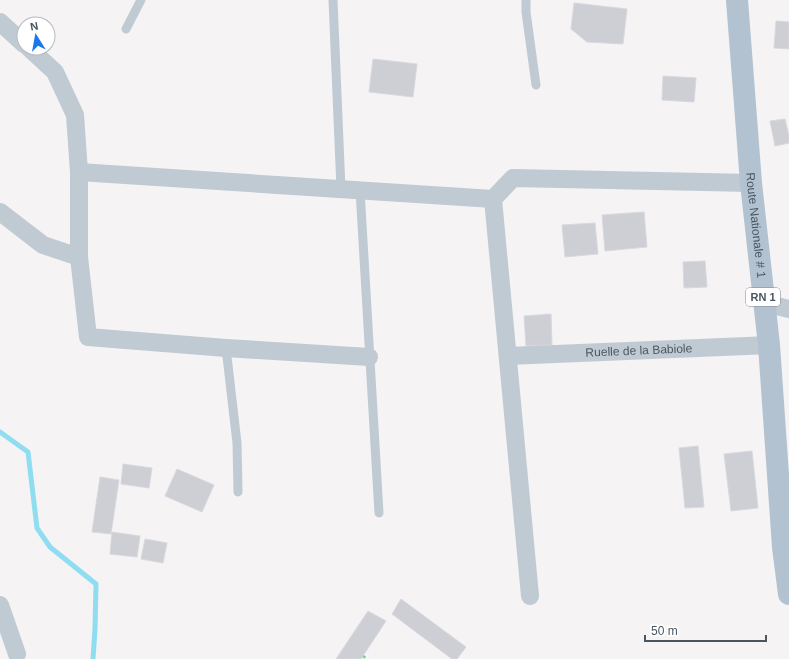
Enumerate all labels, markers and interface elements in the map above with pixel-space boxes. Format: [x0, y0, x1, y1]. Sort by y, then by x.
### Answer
north arrow [16, 16, 56, 56]
text: N [29, 20, 39, 33]
street label: Route Nationale # 1 [743, 172, 769, 279]
road number: RN 1 [746, 288, 780, 306]
street label: Ruelle de la Babiole [585, 341, 693, 360]
scale bar [645, 617, 766, 643]
text: 50 m [651, 624, 678, 638]

